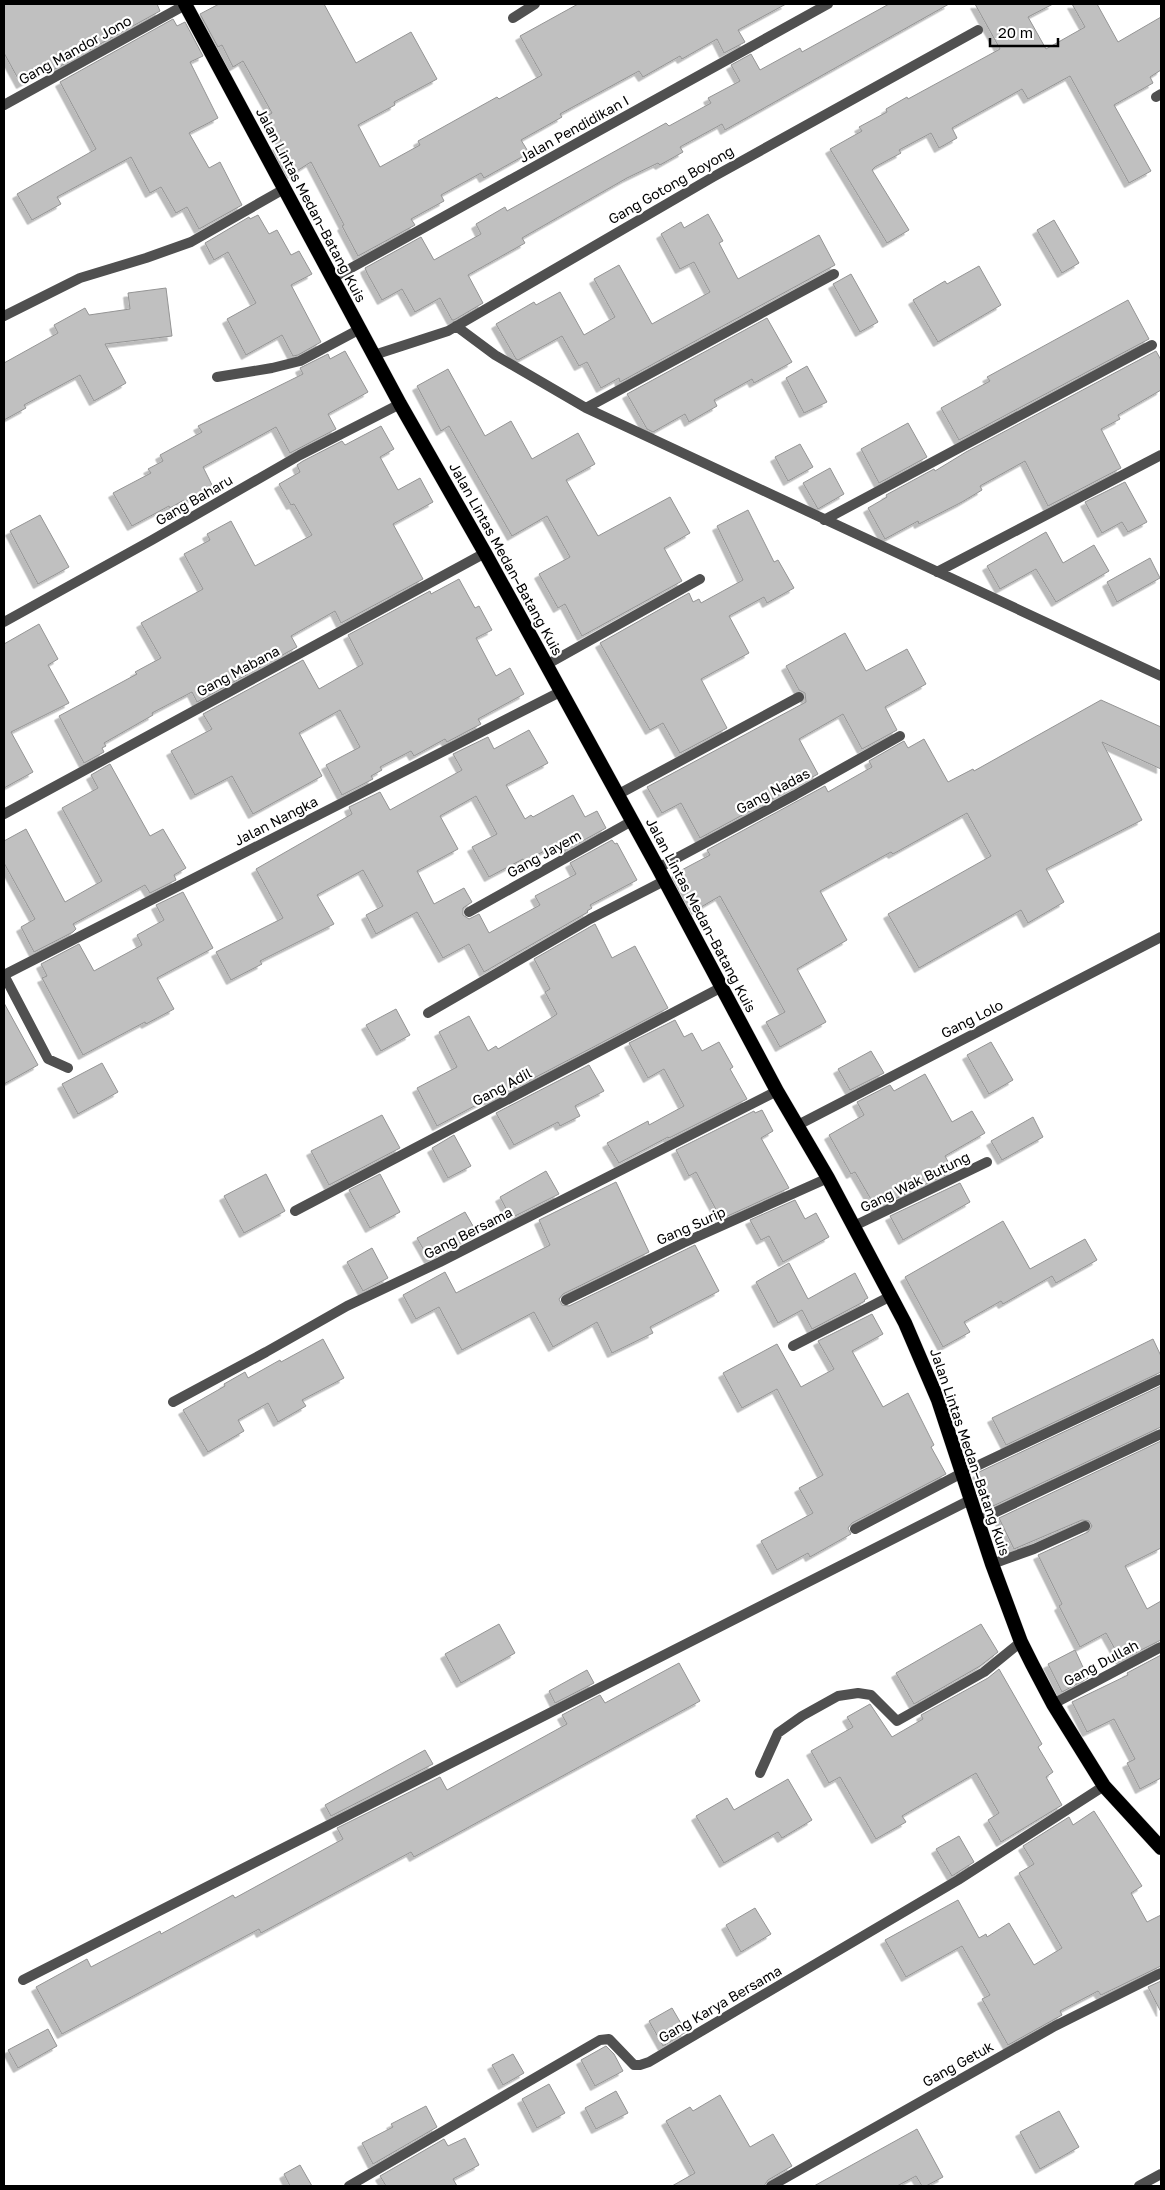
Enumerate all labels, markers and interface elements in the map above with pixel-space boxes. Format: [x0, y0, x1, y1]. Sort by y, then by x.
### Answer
street label: Gang Mandor Jono [15, 12, 134, 88]
scale bar [990, 15, 1058, 47]
text: 20 m [998, 23, 1033, 41]
street label: Jalan Pendidikan I [516, 91, 632, 166]
street label: Jalan Lintas Medan–Batang Kuis [253, 105, 370, 305]
street label: Gang Gotong Boyong [605, 142, 737, 227]
street label: Jalan Lintas Medan–Batang Kuis [446, 459, 567, 658]
street label: Gang Baharu [152, 471, 235, 528]
street label: Gang Mabana [193, 642, 282, 700]
street label: Gang Nadas [733, 764, 813, 817]
street label: Jalan Nangka [231, 792, 320, 849]
street label: Jalan Lintas Medan–Batang Kuis [643, 815, 760, 1015]
street label: Gang Jayem [504, 826, 584, 881]
street label: Gang Lolo [938, 996, 1006, 1041]
street label: Gang Adil [469, 1064, 534, 1109]
street label: Gang Wak Butung [857, 1148, 972, 1215]
street label: Gang Bersama [421, 1203, 515, 1262]
street label: Gang Surip [654, 1203, 728, 1248]
street label: Jalan Lintas Medan–Batang Kuis [927, 1346, 1014, 1558]
street label: Gang Dullah [1060, 1636, 1141, 1689]
street label: Gang Karya Bersama [655, 1961, 784, 2046]
street label: Gang Getuk [919, 2037, 996, 2090]

